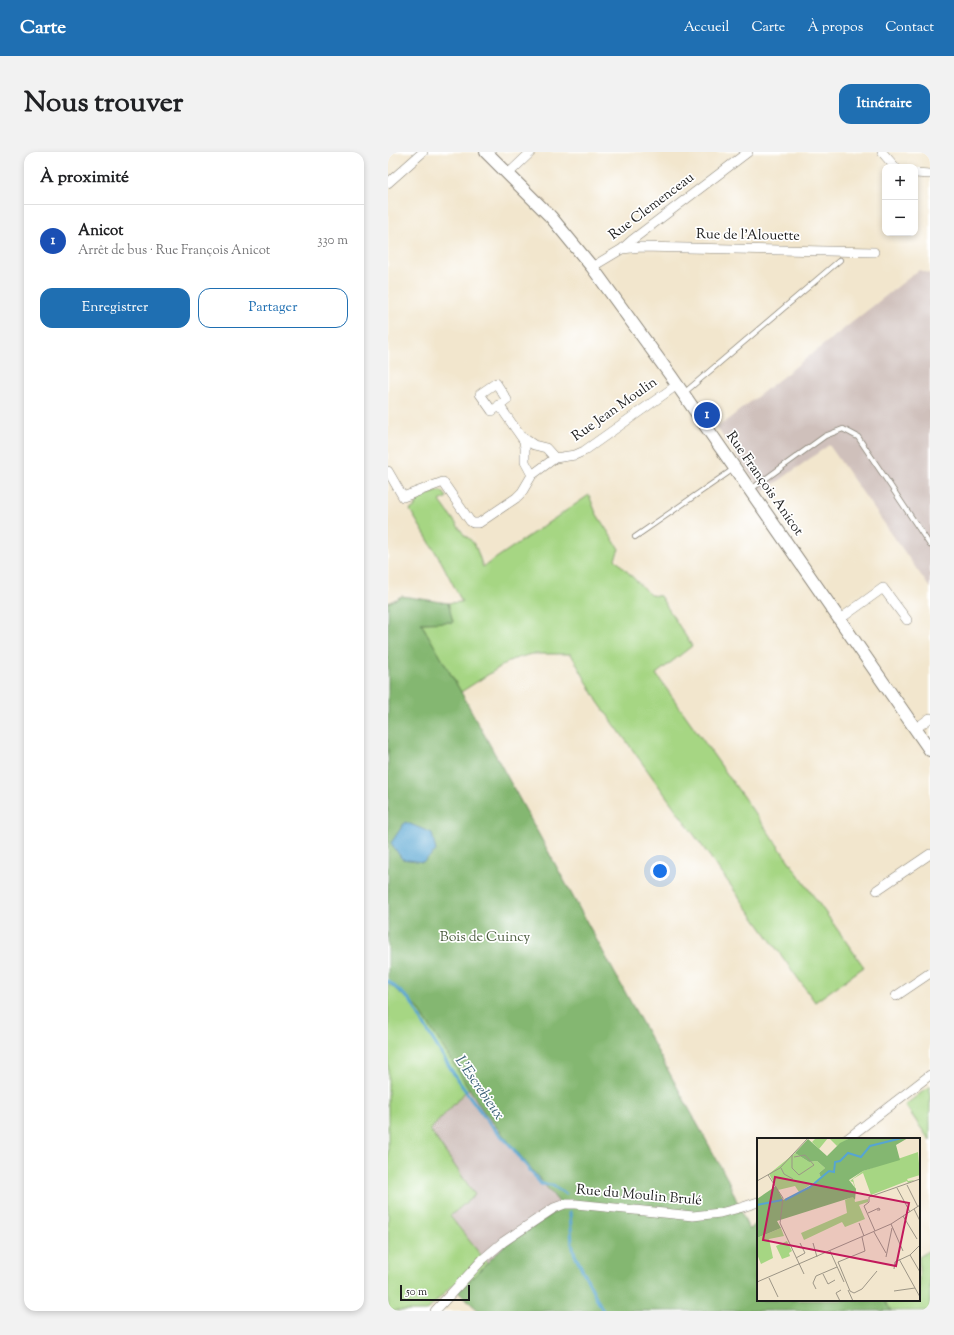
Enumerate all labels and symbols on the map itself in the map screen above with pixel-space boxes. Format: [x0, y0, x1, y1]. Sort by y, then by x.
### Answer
street label: Rue Clemenceau [605, 168, 699, 246]
street label: Rue de l'Alouette [696, 225, 800, 247]
street label: Rue Jean Moulin [568, 373, 662, 447]
pin: 1 [694, 400, 720, 430]
street label: Rue François Anicot [720, 428, 808, 540]
your location [650, 861, 670, 881]
park label: Bois de Cuincy [440, 928, 530, 948]
water label: L'Escrebieux [449, 1052, 509, 1124]
inset map [757, 1138, 920, 1301]
street label: Rue du Moulin Brulé [575, 1181, 703, 1211]
scale bar [400, 1283, 470, 1302]

